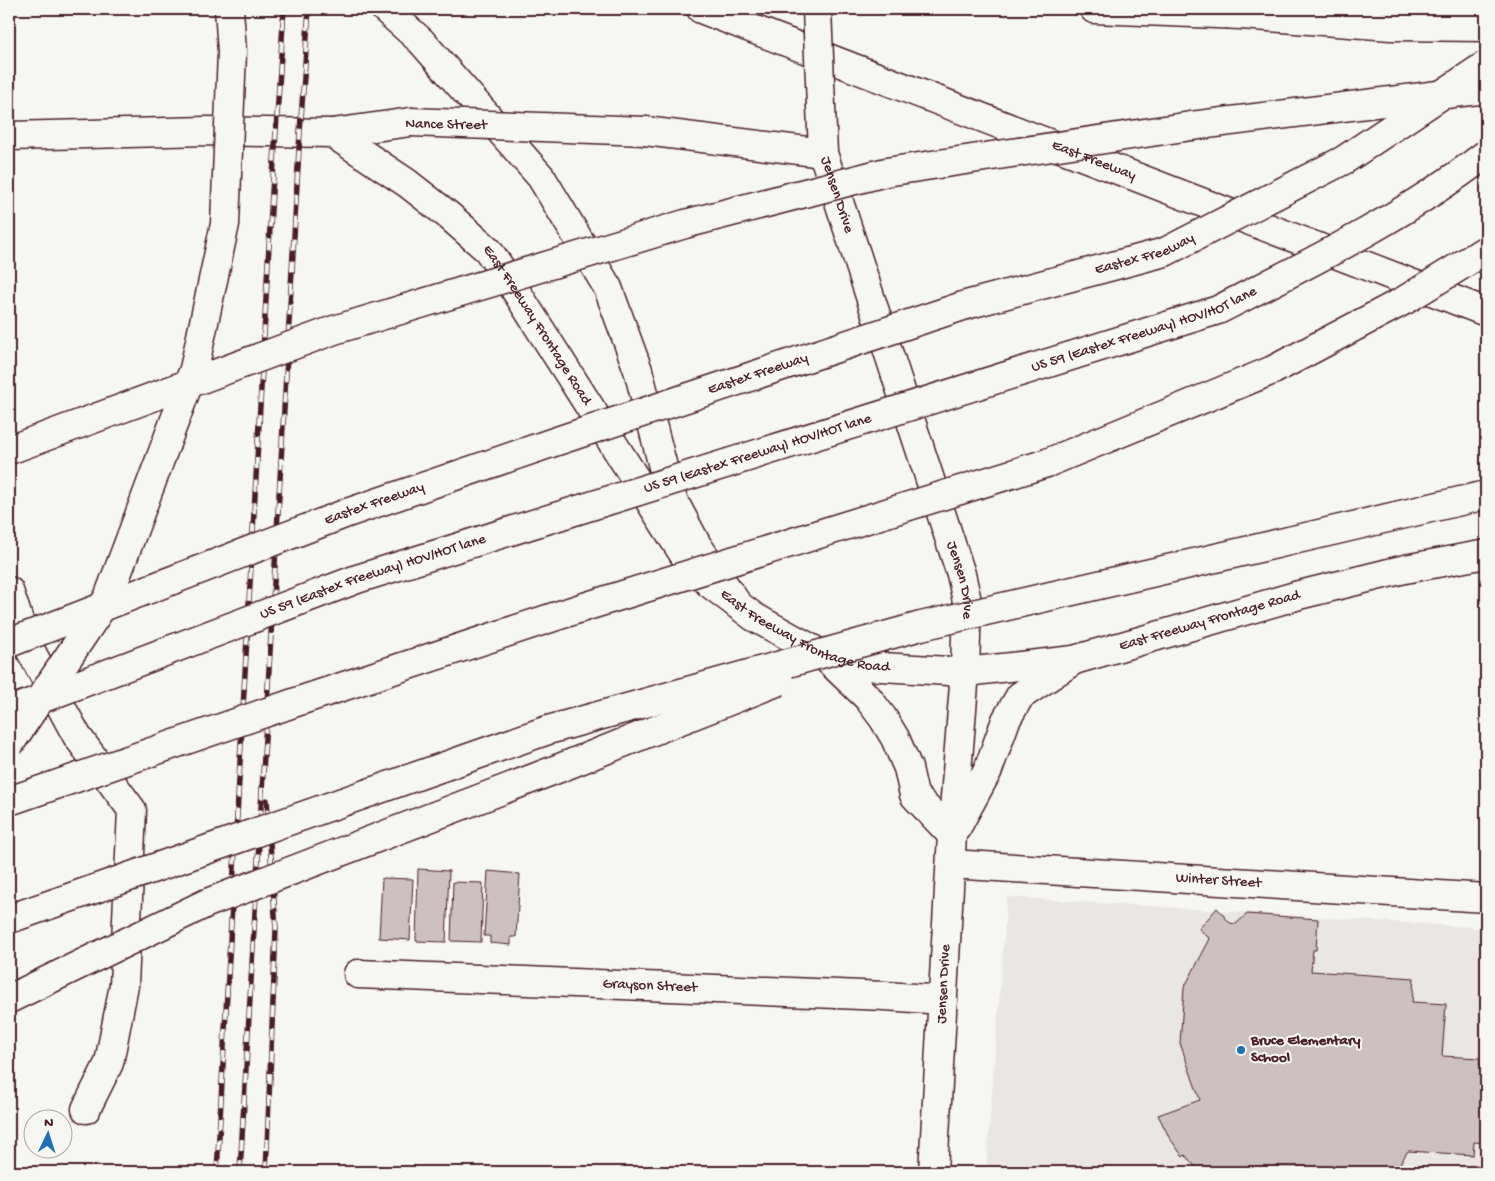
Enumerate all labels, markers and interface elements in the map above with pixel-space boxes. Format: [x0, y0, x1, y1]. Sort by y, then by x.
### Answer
street label: Nance Street [405, 115, 489, 135]
street label: East Freeway [1049, 136, 1139, 185]
street label: Jensen Drive [816, 154, 858, 236]
street label: Eastex Freeway [1093, 229, 1198, 279]
street label: East Freeway Frontage Road [478, 242, 596, 410]
street label: US 59 (Eastex Freeway) HOV/HOT lane [1029, 283, 1260, 377]
street label: Eastex Freeway [706, 349, 811, 399]
street label: US 59 (Eastex Freeway) HOV/HOT lane [642, 410, 874, 498]
street label: Eastex Freeway [322, 478, 427, 530]
street label: US 59 (Eastex Freeway) HOV/HOT lane [257, 530, 488, 624]
street label: Jensen Drive [942, 539, 976, 620]
street label: East Freeway Frontage Road [716, 585, 891, 677]
street label: East Freeway Frontage Road [1117, 586, 1303, 655]
street label: Winter Street [1175, 869, 1264, 893]
street label: Jensen Drive [933, 944, 955, 1024]
street label: Grayson Street [602, 975, 699, 997]
place label: Bruce Elementary School [1250, 1032, 1361, 1067]
marker: Bruce Elementary School [1235, 1044, 1247, 1056]
north arrow [22, 1108, 72, 1158]
text: N [44, 1115, 54, 1132]

